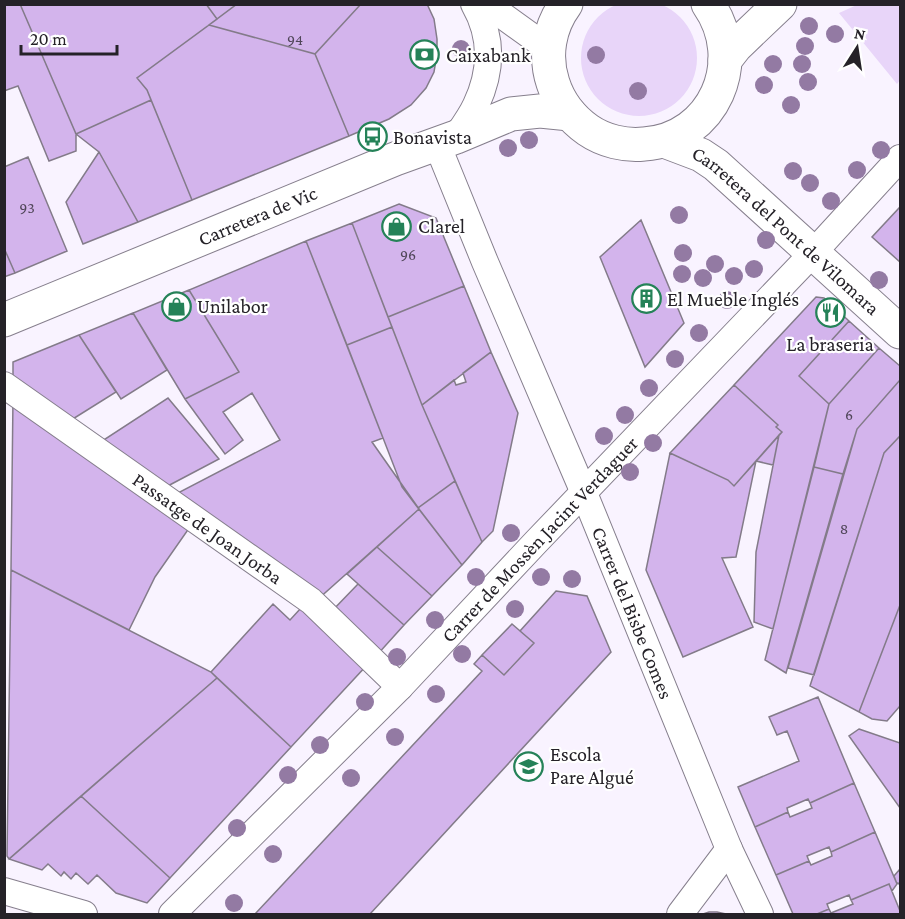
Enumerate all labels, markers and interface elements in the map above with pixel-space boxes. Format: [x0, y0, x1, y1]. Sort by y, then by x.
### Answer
scale bar [21, 18, 117, 56]
north arrow [827, 18, 887, 78]
text: N [853, 24, 867, 43]
text: 20 m [30, 29, 67, 49]
house number: 94 [287, 31, 303, 48]
bank icon: Caixabank [409, 39, 441, 71]
place label: Caixabank [446, 44, 531, 66]
bus stop icon: Bonavista [356, 121, 388, 153]
place label: Bonavista [393, 126, 472, 148]
street label: Carretera del Pont de Vilomara [689, 142, 884, 319]
street label: Carretera de Vic [195, 181, 321, 250]
house number: 93 [19, 199, 35, 216]
shop icon: Clarel [381, 210, 413, 242]
place label: Clarel [418, 215, 465, 237]
house number: 96 [400, 246, 416, 263]
building icon: El Mueble Inglés [630, 283, 662, 315]
place label: El Mueble Inglés [667, 288, 799, 311]
shop icon: Unilabor [160, 290, 192, 322]
place label: Unilabor [197, 295, 268, 317]
restaurant icon: La braseria [814, 297, 846, 329]
place label: La braseria [786, 333, 874, 355]
house number: 6 [845, 406, 853, 423]
street label: Carrer de Mossèn Jacint Verdaguer [437, 432, 642, 647]
street label: Passatge de Joan Jorba [129, 468, 287, 588]
house number: 8 [840, 520, 848, 537]
street label: Carrer del Bisbe Comes [588, 523, 678, 702]
place label: Escola Pare Algué [550, 743, 634, 789]
school or university icon: Escola Pare Algué [513, 750, 545, 782]

